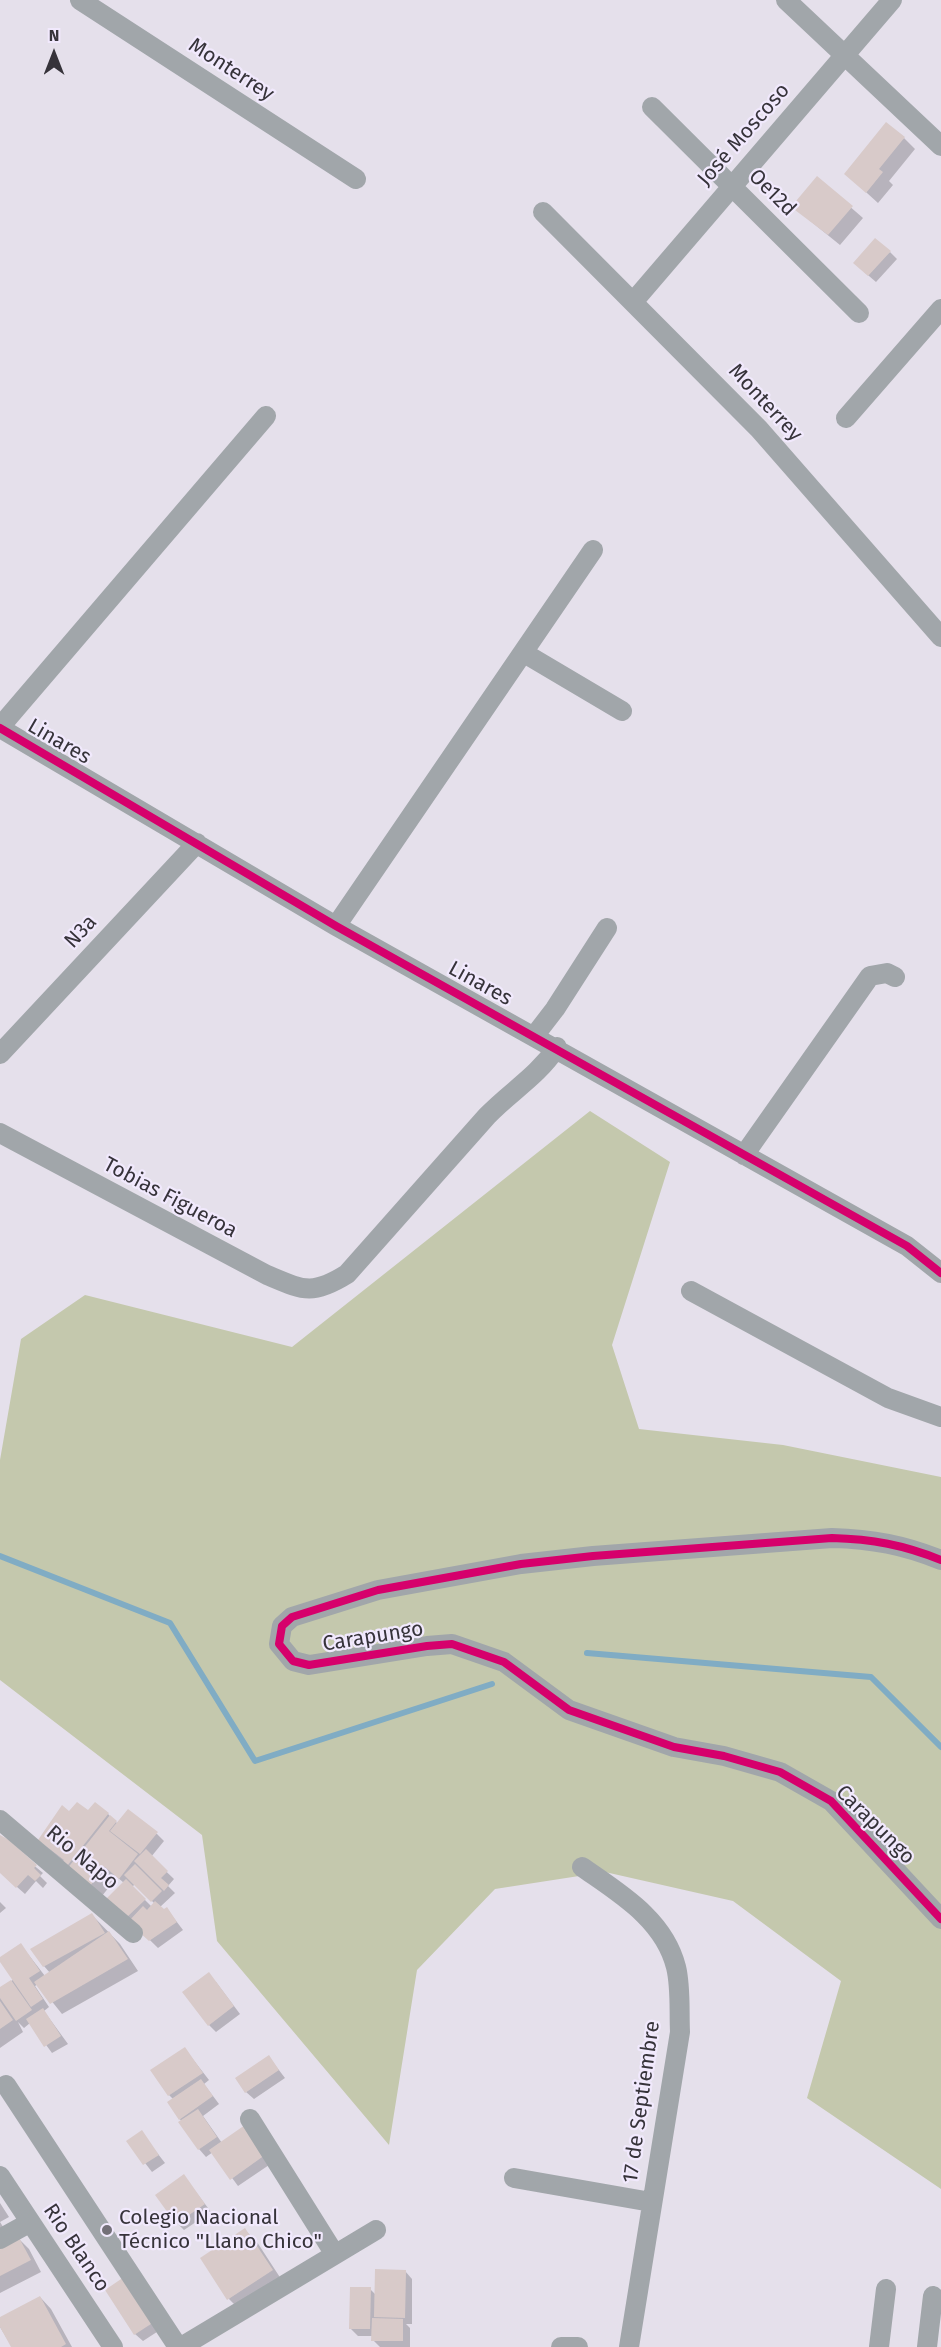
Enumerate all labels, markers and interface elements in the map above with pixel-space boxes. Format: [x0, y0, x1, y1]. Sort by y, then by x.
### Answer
north arrow [24, 24, 84, 84]
text: N [49, 26, 59, 45]
street label: Monterrey [184, 33, 278, 107]
street label: José Moscoso [693, 78, 795, 192]
street label: Oe12d [743, 164, 801, 222]
street label: Monterrey [723, 359, 807, 447]
street label: Linares [23, 714, 95, 770]
street label: N3a [59, 910, 103, 954]
street label: Linares [444, 956, 516, 1012]
street label: Tobias Figueroa [99, 1152, 241, 1244]
street label: Carapungo [321, 1617, 425, 1657]
street label: Carapungo [830, 1780, 920, 1870]
street label: Rio Napo [41, 1820, 123, 1896]
street label: 17 de Septiembre [618, 2019, 666, 2185]
street label: Rio Blanco [37, 2199, 115, 2297]
place label: Colegio Nacional Técnico "Llano Chico" [119, 2205, 322, 2255]
marker: Colegio Nacional Técnico "Llano Chico" [100, 2223, 114, 2237]

